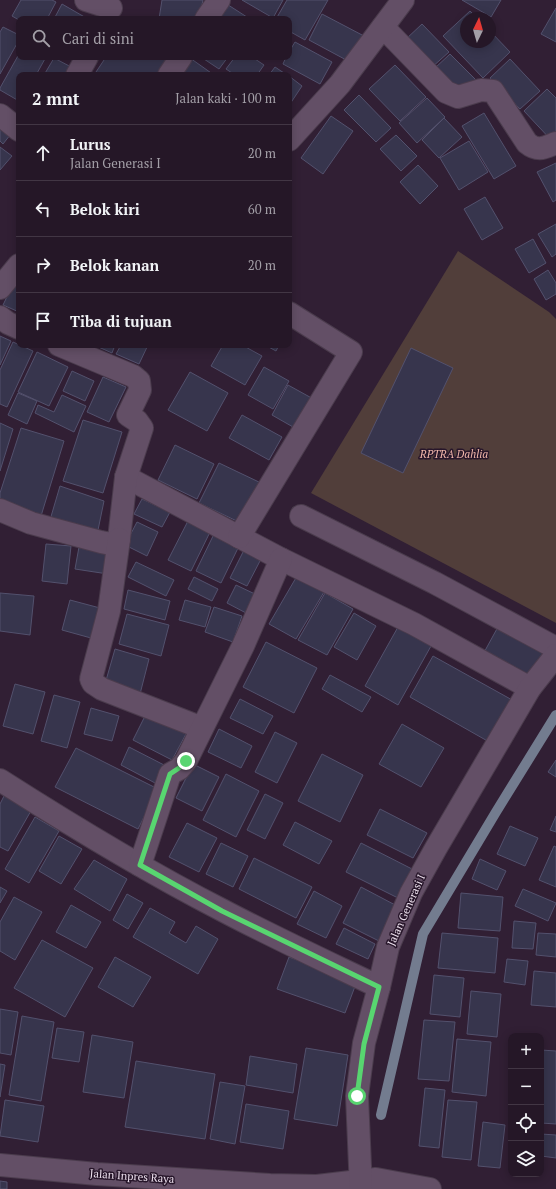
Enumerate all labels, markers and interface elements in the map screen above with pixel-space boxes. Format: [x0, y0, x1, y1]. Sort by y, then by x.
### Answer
north arrow [460, 12, 496, 48]
search box [16, 16, 292, 60]
icon: search [30, 27, 52, 49]
text: Cari di sini [62, 28, 134, 48]
text: 2 mnt [32, 87, 80, 110]
text: Jalan kaki · 100 m [175, 89, 276, 107]
text: Lurus [70, 134, 111, 154]
icon: ahead [32, 142, 54, 164]
text: 20 m [248, 144, 276, 162]
text: Jalan Generasi I [70, 154, 161, 172]
icon: left [32, 198, 54, 220]
text: Belok kiri [70, 199, 140, 219]
text: 60 m [248, 200, 276, 218]
icon: right [32, 254, 54, 276]
text: Belok kanan [70, 255, 159, 275]
text: 20 m [248, 256, 276, 274]
icon: arrive [32, 310, 54, 332]
text: Tiba di tujuan [70, 311, 172, 331]
park label: RPTRA Dahlia [419, 447, 488, 461]
route end [177, 752, 195, 770]
street label: Jalan Generasi I [384, 872, 428, 948]
map controls [508, 1033, 544, 1177]
button: + [508, 1033, 544, 1069]
button: − [508, 1069, 544, 1105]
route start [348, 1087, 366, 1105]
button: locate [508, 1105, 544, 1141]
button: layers [508, 1141, 544, 1177]
street label: Jalan Inpres Raya [89, 1166, 175, 1186]

